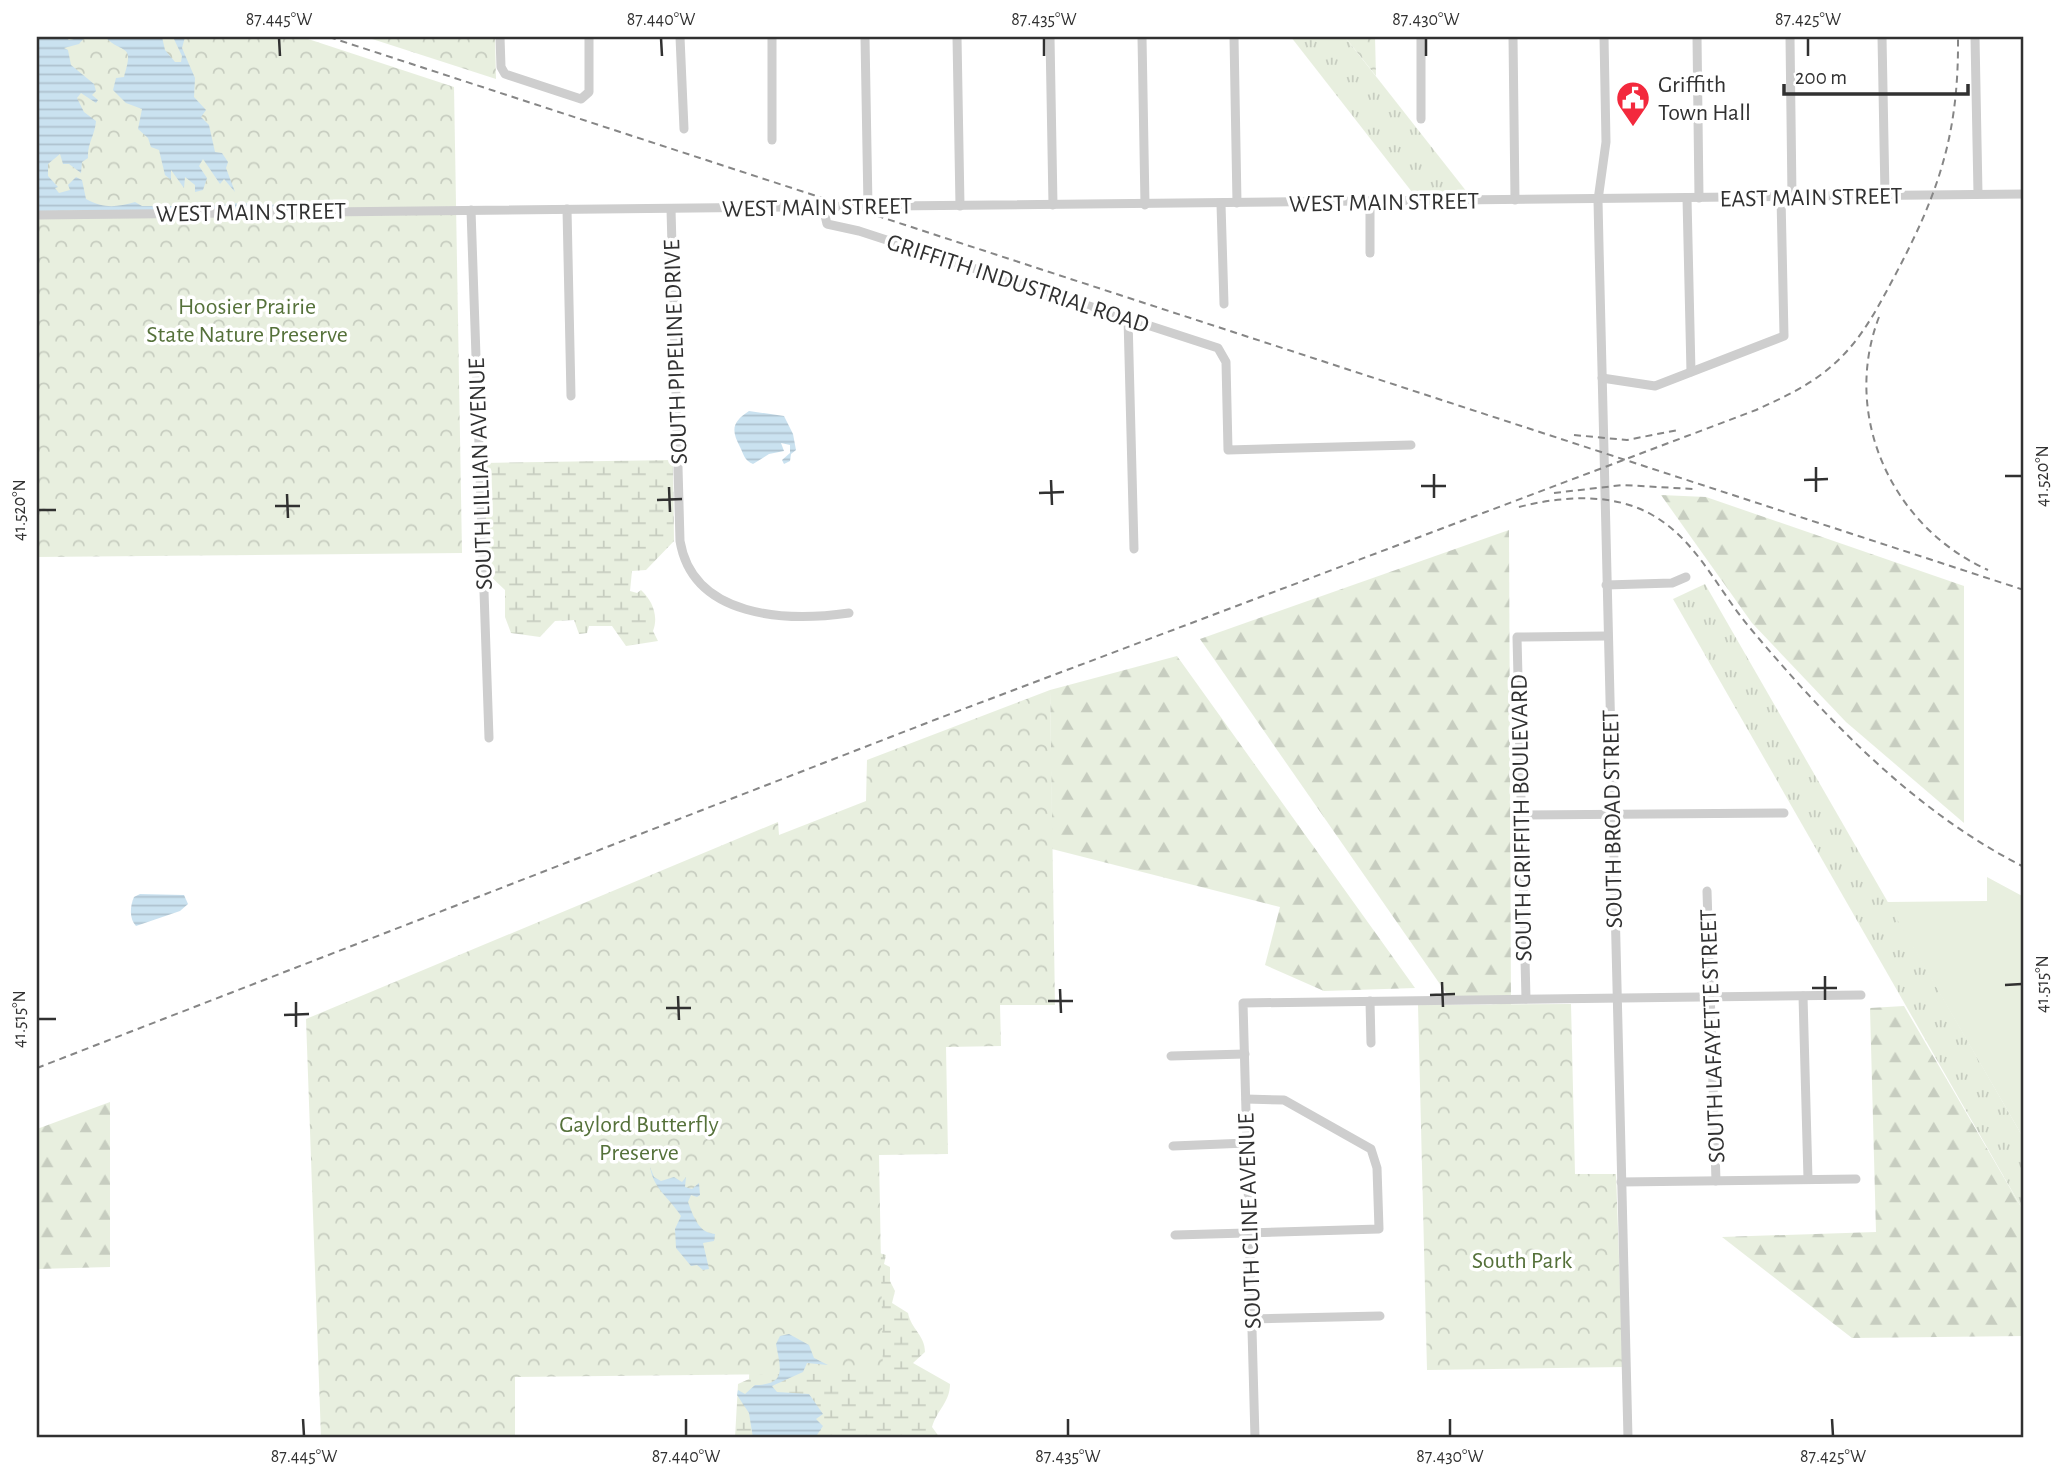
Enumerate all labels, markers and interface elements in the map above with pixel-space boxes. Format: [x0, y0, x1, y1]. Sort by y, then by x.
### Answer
text: 87.445°W [246, 11, 312, 29]
text: 87.440°W [627, 11, 695, 29]
text: 87.435°W [1011, 11, 1077, 29]
text: 87.430°W [1392, 11, 1460, 29]
text: 87.425°W [1775, 11, 1841, 29]
scale bar [1784, 52, 1968, 96]
text: 200 m [1795, 67, 1847, 88]
place label: Griffith Town Hall [1658, 73, 1751, 125]
public building icon: Griffith Town Hall [1614, 79, 1652, 128]
street label: EAST MAIN STREET [1720, 184, 1903, 212]
street label: WEST MAIN STREET [1289, 189, 1480, 217]
street label: WEST MAIN STREET [722, 194, 913, 222]
street label: WEST MAIN STREET [156, 199, 347, 227]
street label: GRIFFITH INDUSTRIAL ROAD [884, 230, 1152, 338]
street label: SOUTH PIPELINE DRIVE [660, 239, 692, 465]
park label: Hoosier Prairie State Nature Preserve [146, 295, 348, 347]
street label: SOUTH LILLIAN AVENUE [465, 357, 497, 590]
text: 41.520°N [2034, 445, 2052, 507]
text: 41.520°N [11, 479, 29, 541]
street label: SOUTH GRIFFITH BOULEVARD [1507, 674, 1537, 962]
street label: SOUTH BROAD STREET [1599, 709, 1627, 929]
street label: SOUTH LAFAYETTE STREET [1697, 908, 1729, 1163]
text: 41.515°N [2034, 955, 2052, 1013]
text: 41.515°N [11, 990, 29, 1048]
street label: SOUTH CLINE AVENUE [1234, 1112, 1266, 1329]
park label: Gaylord Butterfly Preserve [559, 1113, 719, 1165]
park label: South Park [1472, 1249, 1572, 1273]
text: 87.445°W [271, 1448, 337, 1466]
text: 87.440°W [652, 1448, 720, 1466]
text: 87.435°W [1035, 1448, 1101, 1466]
text: 87.430°W [1416, 1448, 1484, 1466]
text: 87.425°W [1800, 1448, 1866, 1466]

